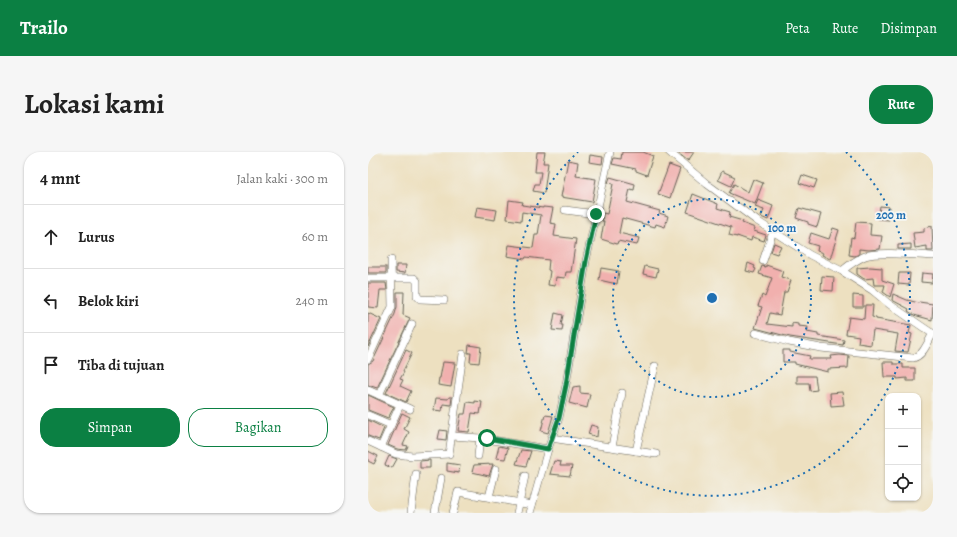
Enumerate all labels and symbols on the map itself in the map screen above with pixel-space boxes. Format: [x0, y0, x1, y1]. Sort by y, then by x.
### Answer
route end [587, 205, 605, 223]
text: 200 m [876, 207, 906, 223]
text: 100 m [768, 220, 796, 236]
centre of rings [705, 291, 719, 305]
route start [478, 429, 496, 447]

